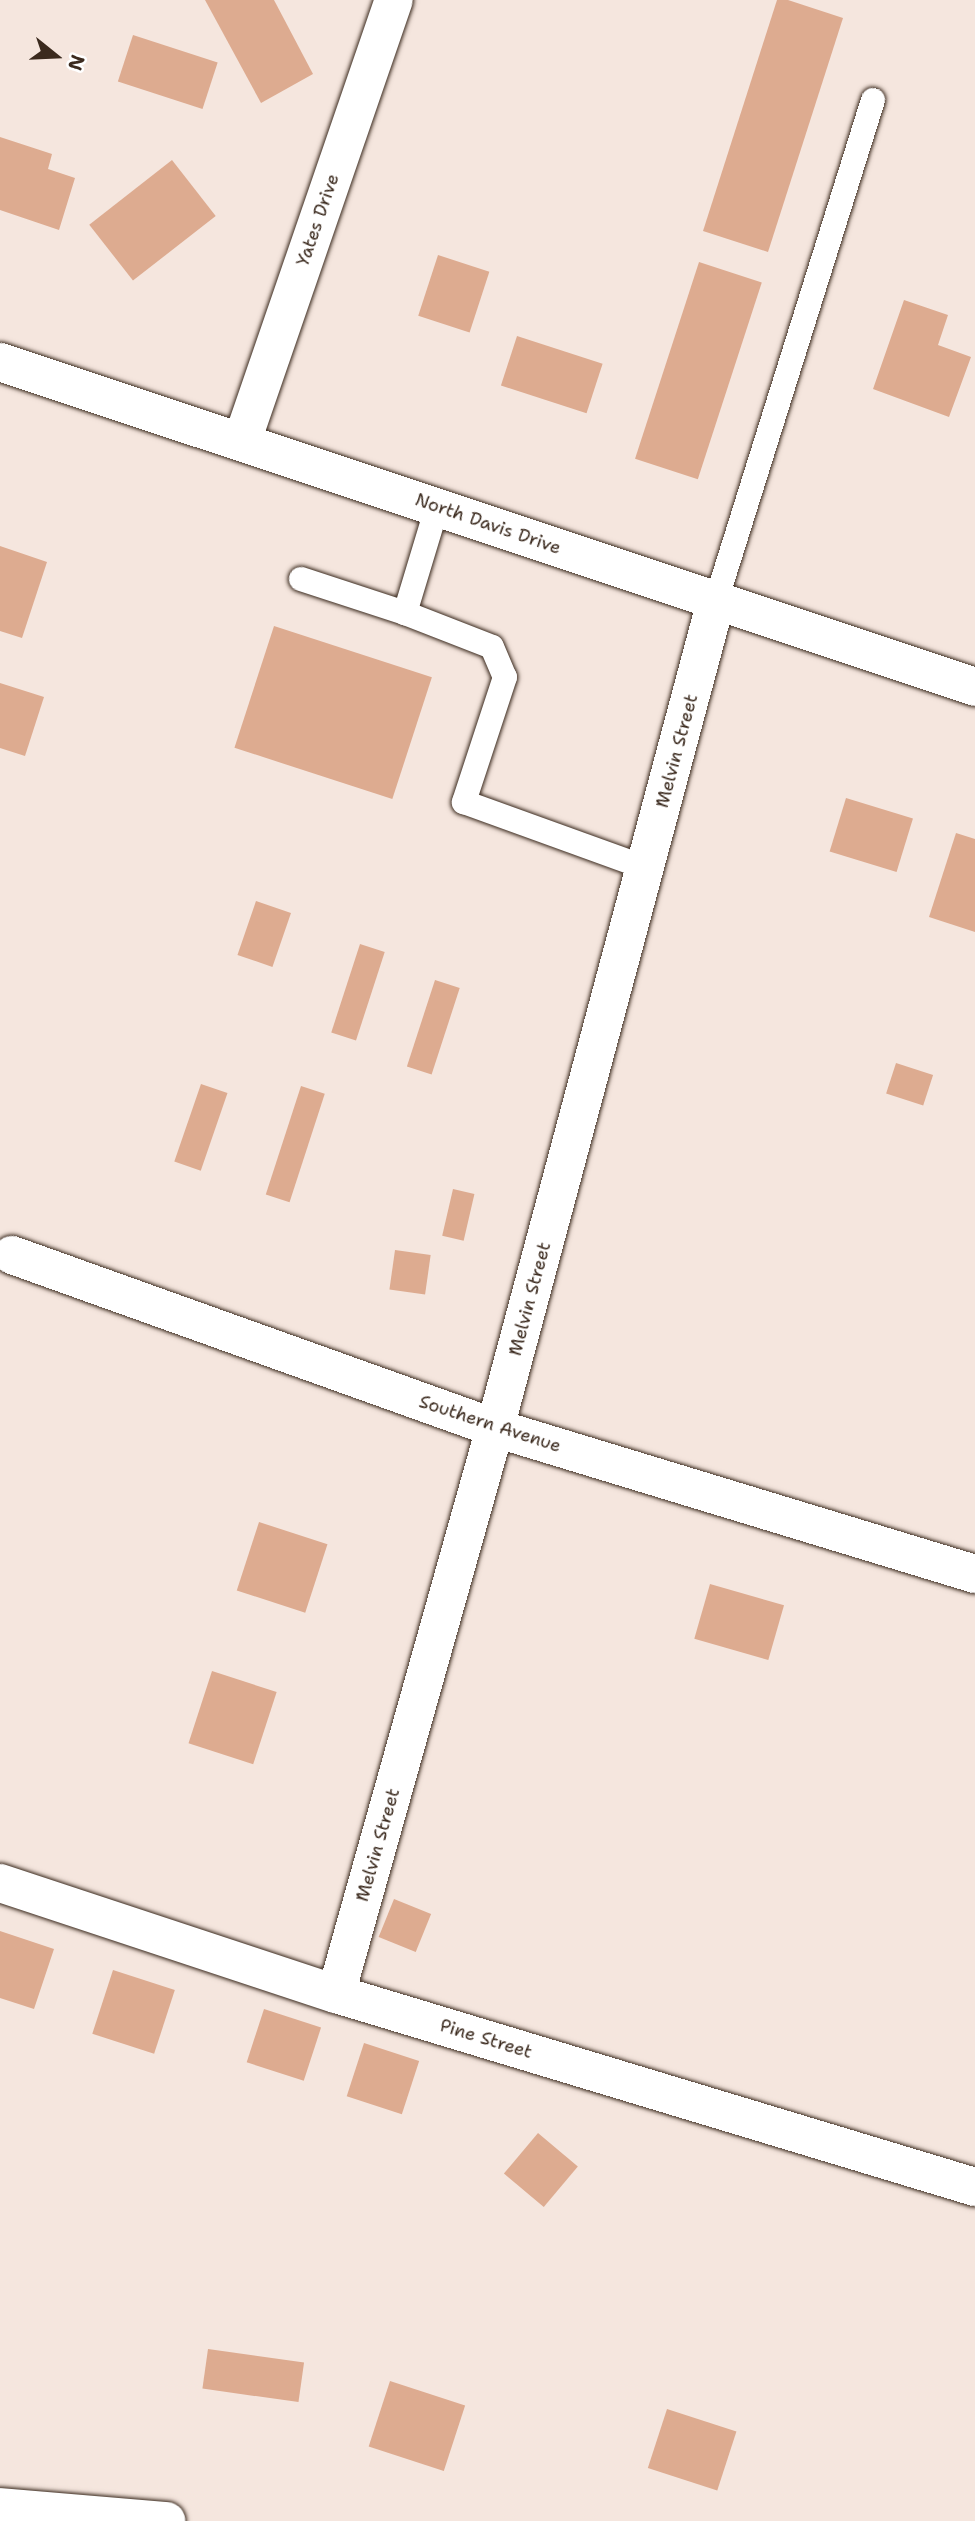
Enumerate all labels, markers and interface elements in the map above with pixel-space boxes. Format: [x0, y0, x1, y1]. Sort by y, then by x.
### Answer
north arrow [21, 21, 91, 91]
text: N [62, 52, 91, 74]
street label: Yates Drive [292, 171, 344, 269]
street label: North Davis Drive [412, 489, 564, 559]
street label: Melvin Street [651, 692, 703, 810]
street label: Melvin Street [504, 1240, 556, 1358]
street label: Southern Avenue [416, 1391, 564, 1457]
street label: Melvin Street [352, 1786, 404, 1904]
street label: Pine Street [437, 2015, 535, 2063]

